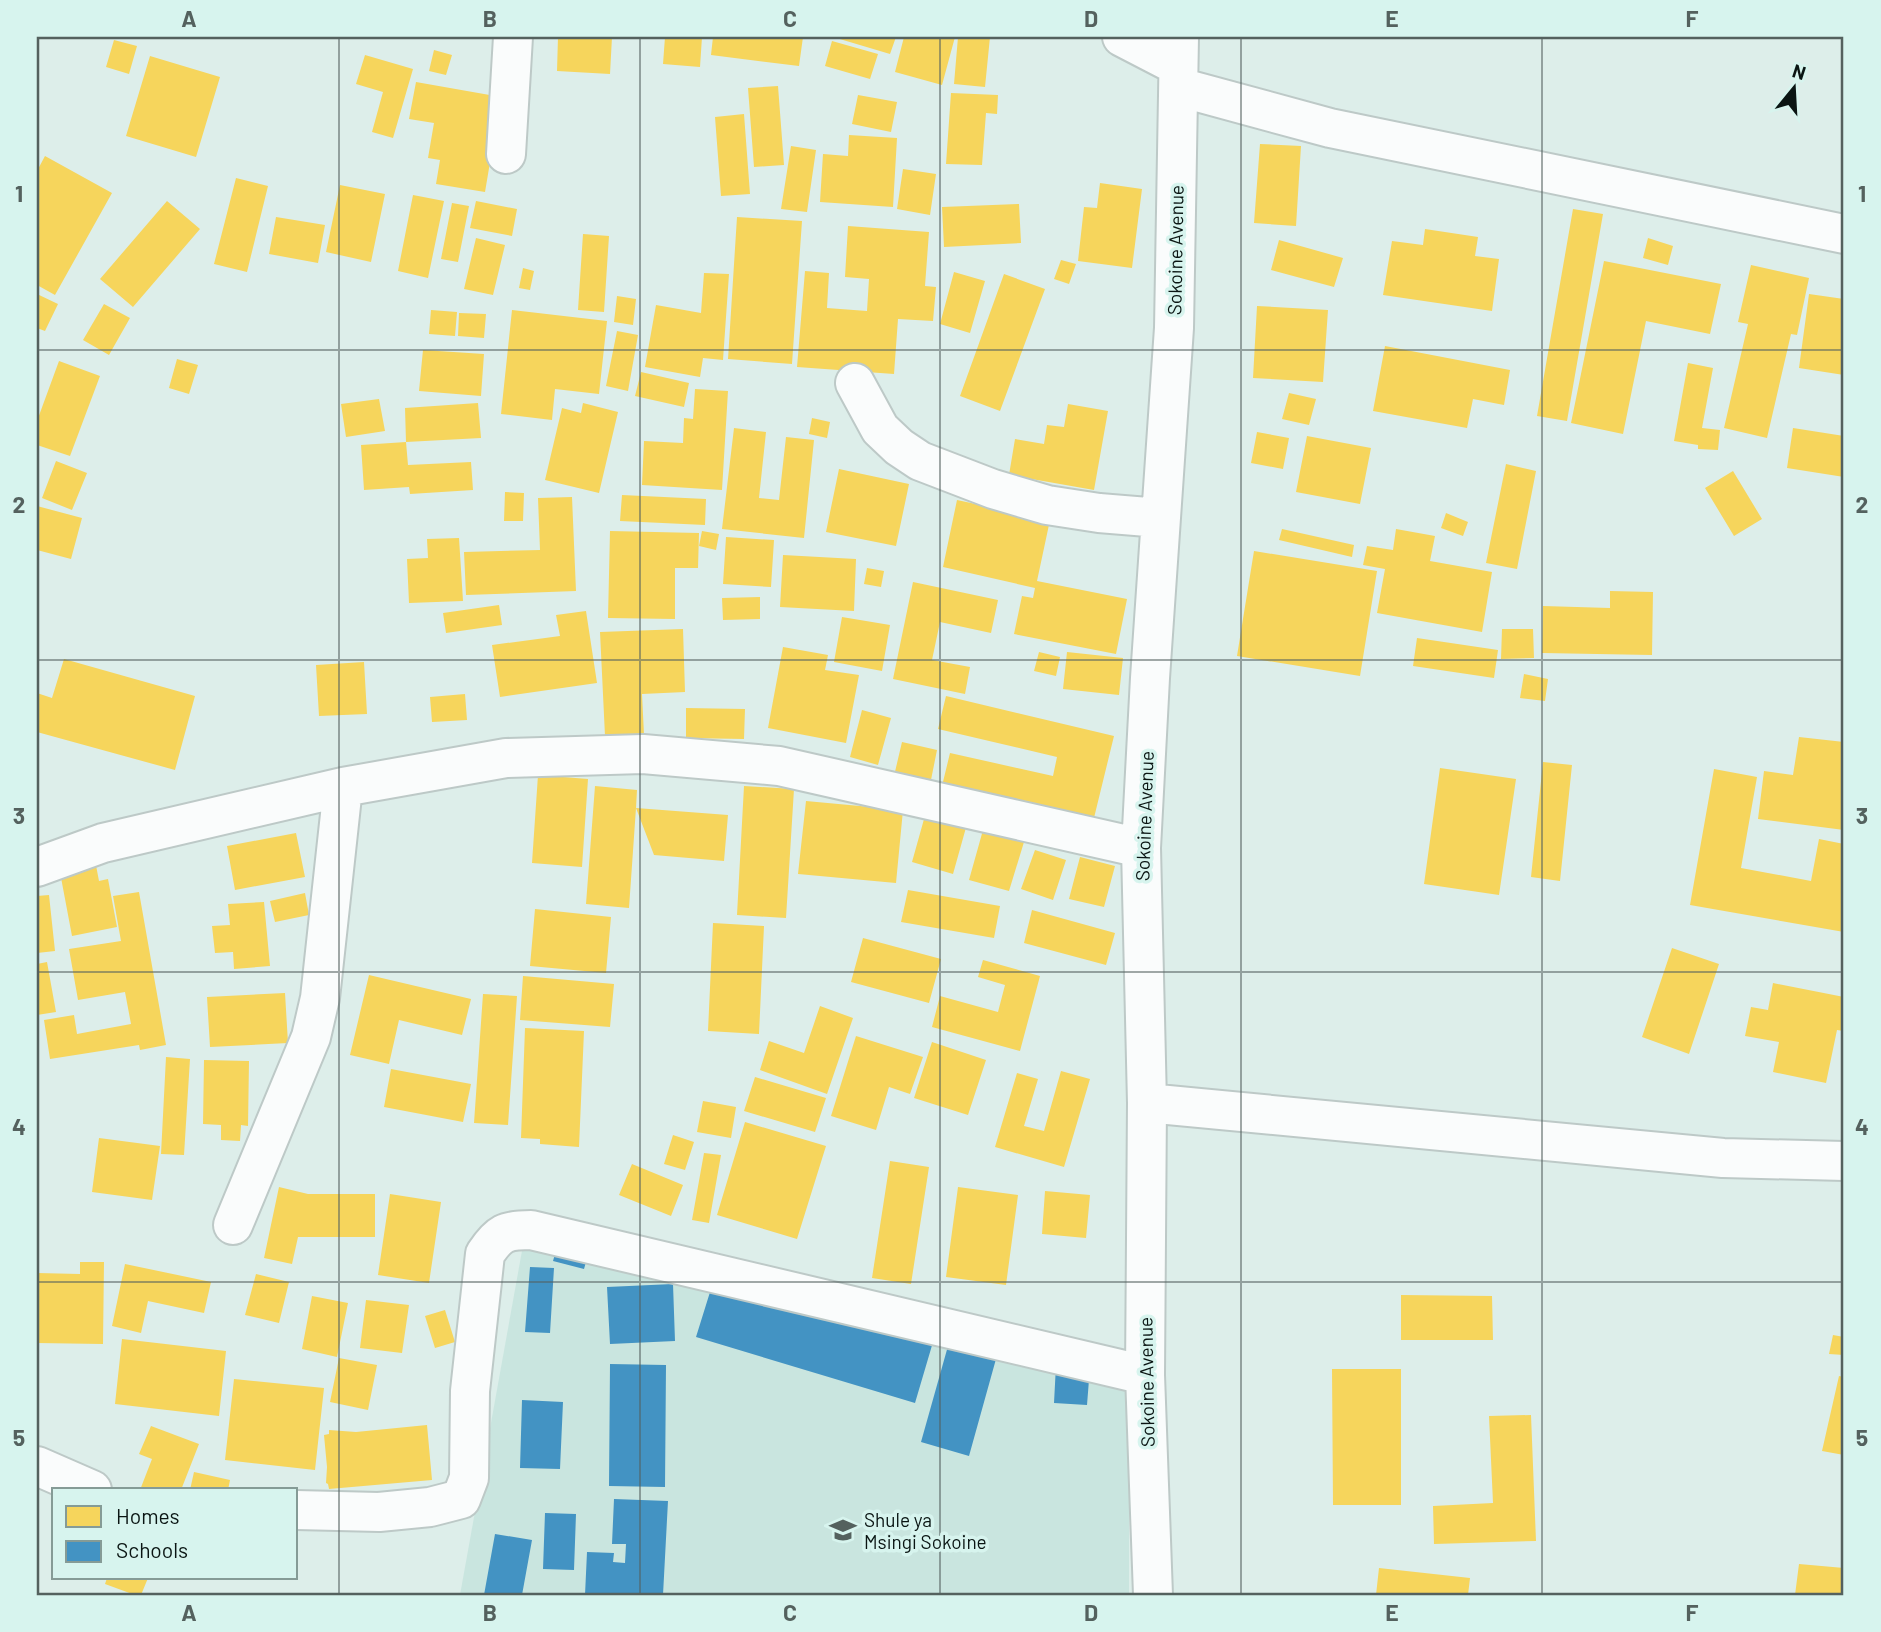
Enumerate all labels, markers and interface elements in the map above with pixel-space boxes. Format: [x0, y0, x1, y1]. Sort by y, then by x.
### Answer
text: A [181, 4, 197, 32]
text: B [483, 4, 497, 32]
text: C [783, 4, 797, 32]
text: D [1084, 4, 1098, 32]
text: E [1385, 4, 1399, 32]
text: F [1686, 4, 1699, 32]
north arrow [1758, 52, 1828, 122]
text: N [1790, 58, 1809, 84]
text: 1 [15, 179, 23, 207]
text: 1 [1858, 179, 1866, 207]
street label: Sokoine Avenue [1162, 185, 1188, 315]
text: 2 [13, 490, 25, 518]
text: 2 [1856, 490, 1868, 518]
street label: Sokoine Avenue [1130, 751, 1158, 881]
text: 3 [13, 801, 25, 829]
text: 3 [1856, 801, 1868, 829]
text: 4 [12, 1112, 26, 1140]
text: 4 [1855, 1112, 1869, 1140]
street label: Sokoine Avenue [1133, 1317, 1159, 1447]
text: 5 [13, 1423, 25, 1451]
text: 5 [1856, 1423, 1868, 1451]
legend [52, 1488, 298, 1580]
text: Homes [116, 1503, 180, 1528]
place label: Shule ya Msingi Sokoine [864, 1508, 987, 1553]
school or university icon: Shule ya Msingi Sokoine [828, 1515, 858, 1545]
text: Schools [116, 1537, 188, 1562]
text: A [181, 1598, 197, 1626]
text: B [483, 1598, 497, 1626]
text: C [783, 1598, 797, 1626]
text: D [1084, 1598, 1098, 1626]
text: E [1385, 1598, 1399, 1626]
text: F [1686, 1598, 1699, 1626]

